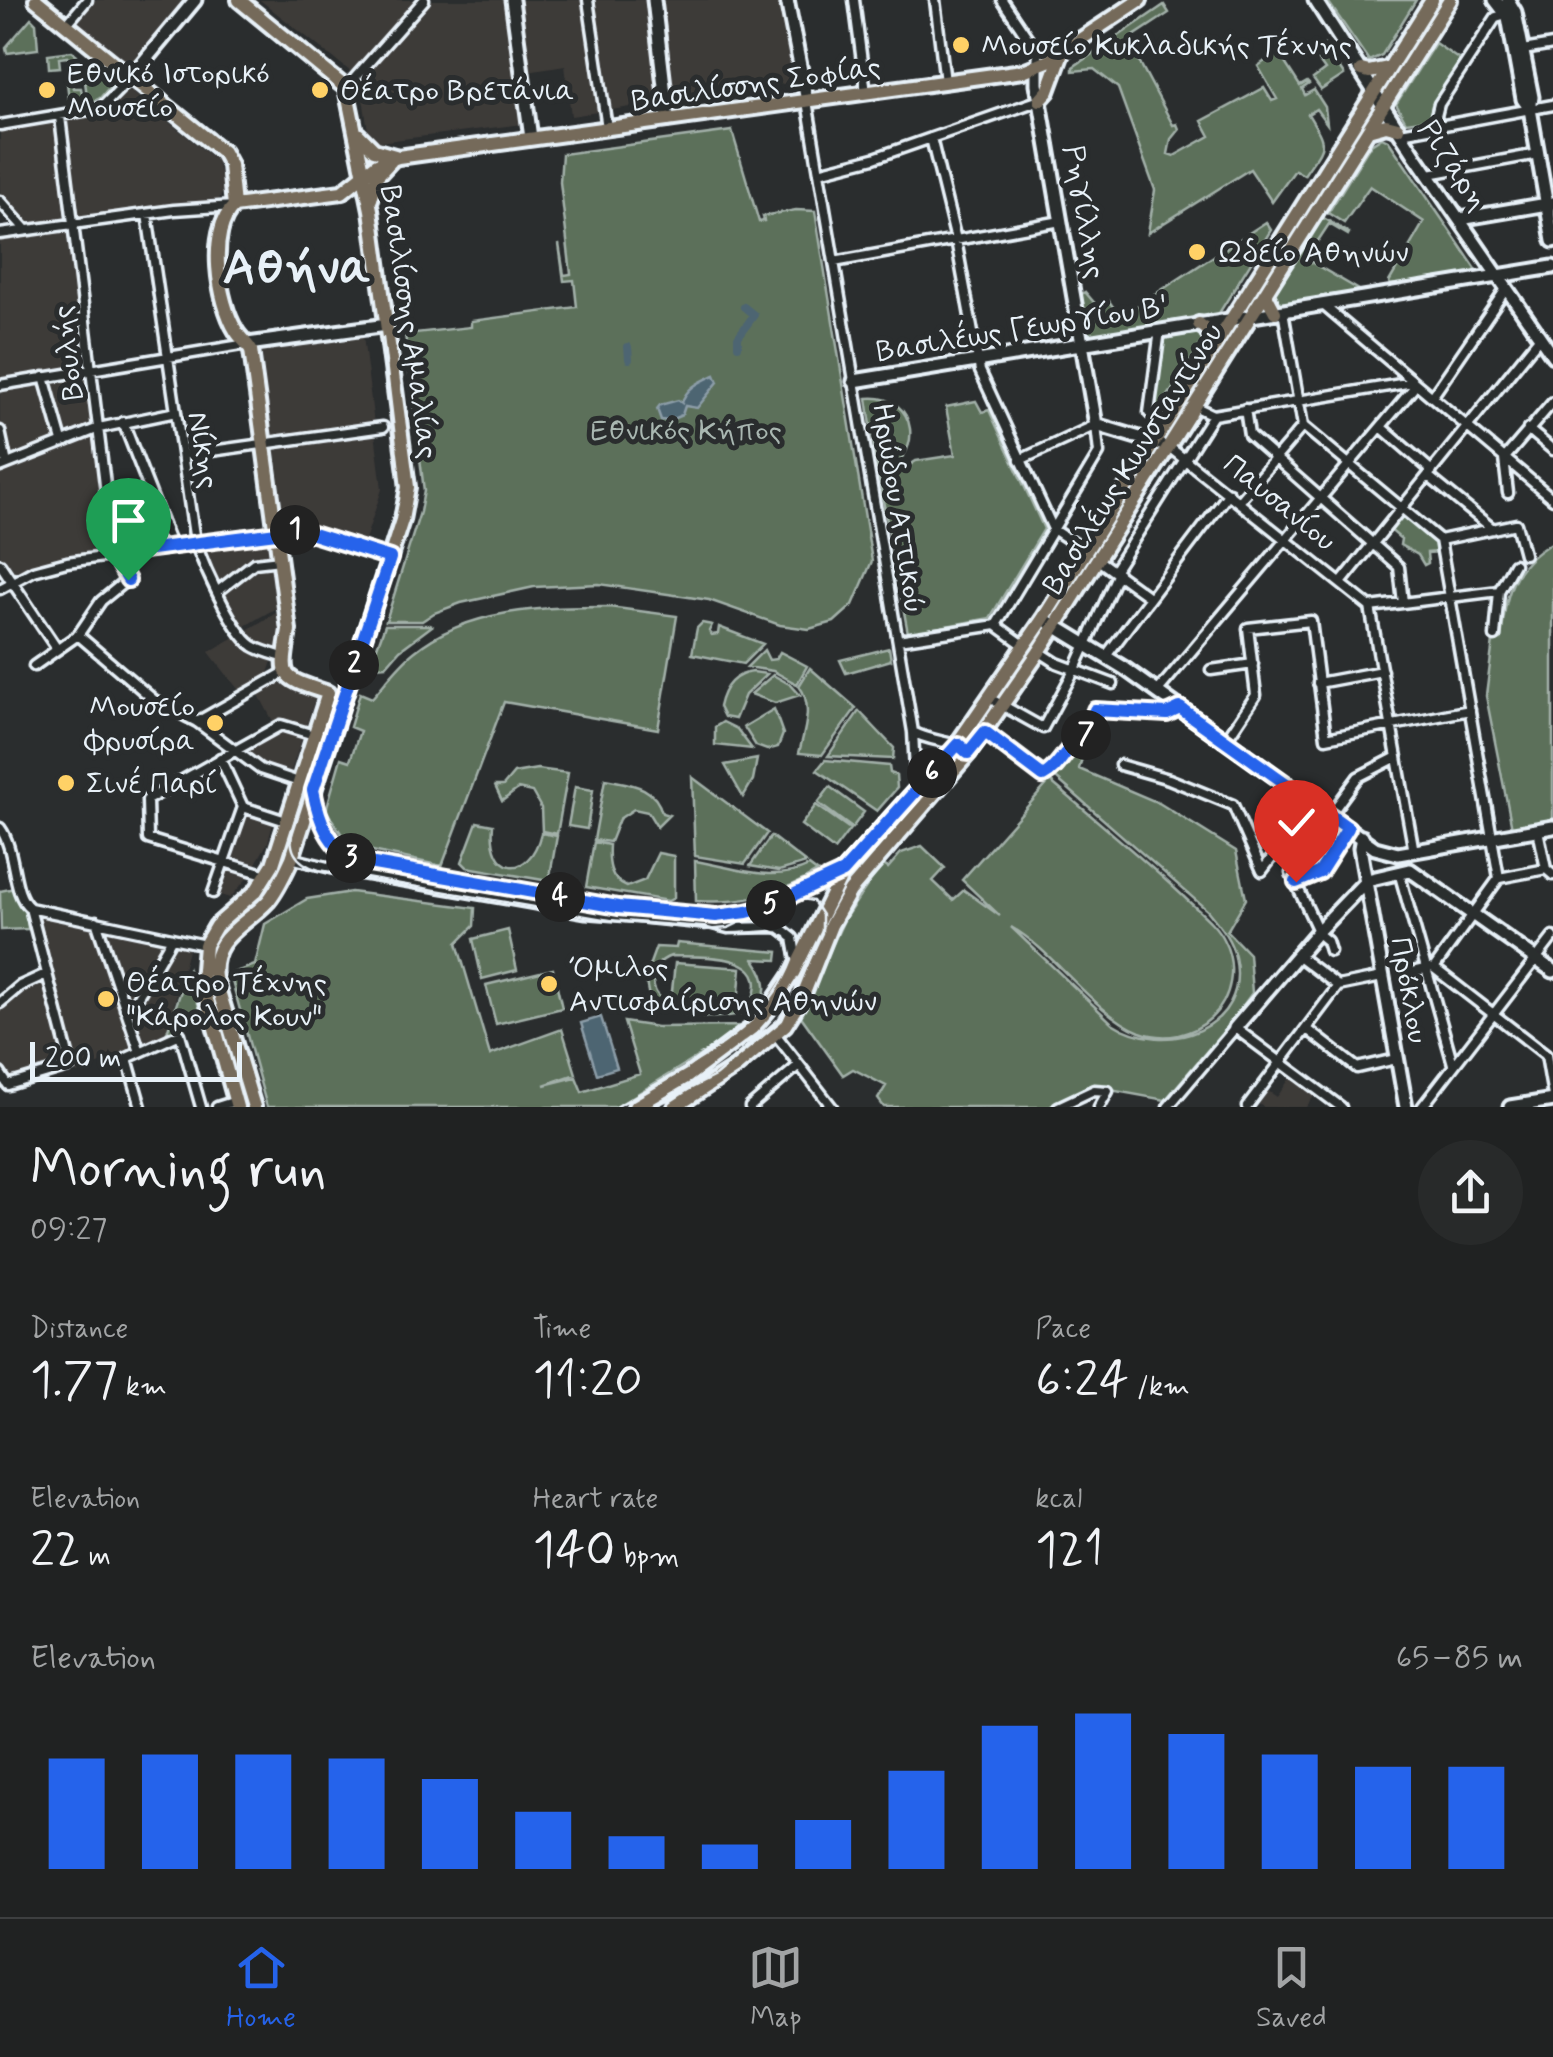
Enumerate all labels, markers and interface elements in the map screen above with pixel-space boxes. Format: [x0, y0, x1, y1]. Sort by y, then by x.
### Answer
place label: Μουσείο Κυκλαδικής Τέχνης [981, 27, 1352, 66]
marker: Μουσείο Κυκλαδικής Τέχνης [950, 34, 972, 56]
street label: Βασιλίσσης Σοφίας [629, 48, 883, 121]
place label: Εθνικό Ιστορικό Μουσείο [67, 55, 270, 128]
place label: Θέατρο Βρετάνια [340, 72, 574, 111]
marker: Εθνικό Ιστορικό Μουσείο [36, 79, 58, 101]
marker: Θέατρο Βρετάνια [309, 79, 331, 101]
street label: Ριζάρη [1408, 113, 1497, 218]
street label: Ρηγίλλης [1053, 142, 1114, 282]
street label: Βασιλίσσης Αμαλίας [370, 183, 447, 461]
place label: Ωδείο Αθηνών [1217, 234, 1409, 273]
district label: Αθήνα [223, 236, 371, 302]
marker: Ωδείο Αθηνών [1186, 241, 1208, 263]
street label: Βασιλέως Γεωργίου Β' [874, 287, 1171, 372]
street label: Βουλής [43, 303, 94, 402]
street label: Βασιλέως Κωνσταντίνου [1034, 316, 1233, 602]
street label: Ηρώδου Αττικού [862, 400, 933, 616]
street label: Νίκης [177, 409, 228, 492]
park label: Εθνικός Κήπος [590, 412, 782, 451]
street label: Παυσανίου [1214, 446, 1344, 561]
pin [86, 478, 171, 581]
icon: arrive [101, 493, 156, 548]
pin: 1 [270, 505, 320, 555]
text: 1 [289, 511, 301, 548]
pin: 2 [329, 640, 379, 690]
text: 2 [347, 646, 361, 683]
place label: Μουσείο Φρυσίρα [84, 688, 195, 761]
pin: 7 [1061, 710, 1111, 760]
marker: Μουσείο Φρυσίρα [204, 712, 226, 734]
text: 7 [1078, 716, 1095, 753]
pin: 6 [907, 748, 957, 798]
text: 6 [925, 754, 939, 791]
place label: Σινέ Παρί [86, 765, 216, 804]
marker: Σινέ Παρί [55, 772, 77, 794]
pin [1254, 780, 1339, 883]
icon: check [1269, 795, 1324, 850]
pin: 3 [326, 833, 376, 883]
text: 3 [345, 839, 357, 876]
pin: 4 [535, 872, 585, 922]
text: 4 [552, 878, 568, 915]
pin: 5 [746, 880, 796, 930]
text: 5 [763, 886, 779, 923]
street label: Πρόκλου [1380, 934, 1437, 1046]
place label: Όμιλος Αντισφαίρισης Αθηνών [569, 949, 877, 1022]
place label: Θέατρο Τέχνης "Κάρολος Κουν" [126, 964, 327, 1037]
marker: Όμιλος Αντισφαίρισης Αθηνών [538, 973, 560, 995]
marker: Θέατρο Τέχνης "Κάρολος Κουν" [95, 988, 117, 1010]
scale bar [30, 1037, 242, 1082]
text: 200 m [45, 1041, 121, 1078]
text: Morning run [30, 1135, 327, 1207]
button: share [1418, 1140, 1523, 1245]
text: 09:27 [30, 1209, 107, 1251]
text: Distance [30, 1311, 128, 1348]
text: Time [533, 1311, 591, 1348]
text: Pace [1035, 1311, 1091, 1348]
text: 1.77 [30, 1348, 118, 1414]
text: 11:20 [533, 1348, 643, 1414]
text: 6:24 [1035, 1348, 1129, 1414]
text: km [118, 1369, 167, 1406]
text: /km [1129, 1369, 1190, 1406]
text: Elevation [30, 1481, 140, 1518]
text: Heart rate [533, 1481, 658, 1518]
text: kcal [1035, 1481, 1082, 1518]
text: 22 [30, 1518, 81, 1584]
text: 140 [533, 1518, 615, 1584]
text: 121 [1035, 1518, 1104, 1584]
text: m [81, 1539, 111, 1576]
text: bpm [615, 1539, 679, 1576]
text: Elevation [30, 1637, 156, 1679]
text: 65–85 m [1396, 1637, 1523, 1679]
tab: Home [226, 1940, 296, 2037]
tab: Map [748, 1940, 803, 2037]
tab: Saved [1256, 1940, 1327, 2037]

